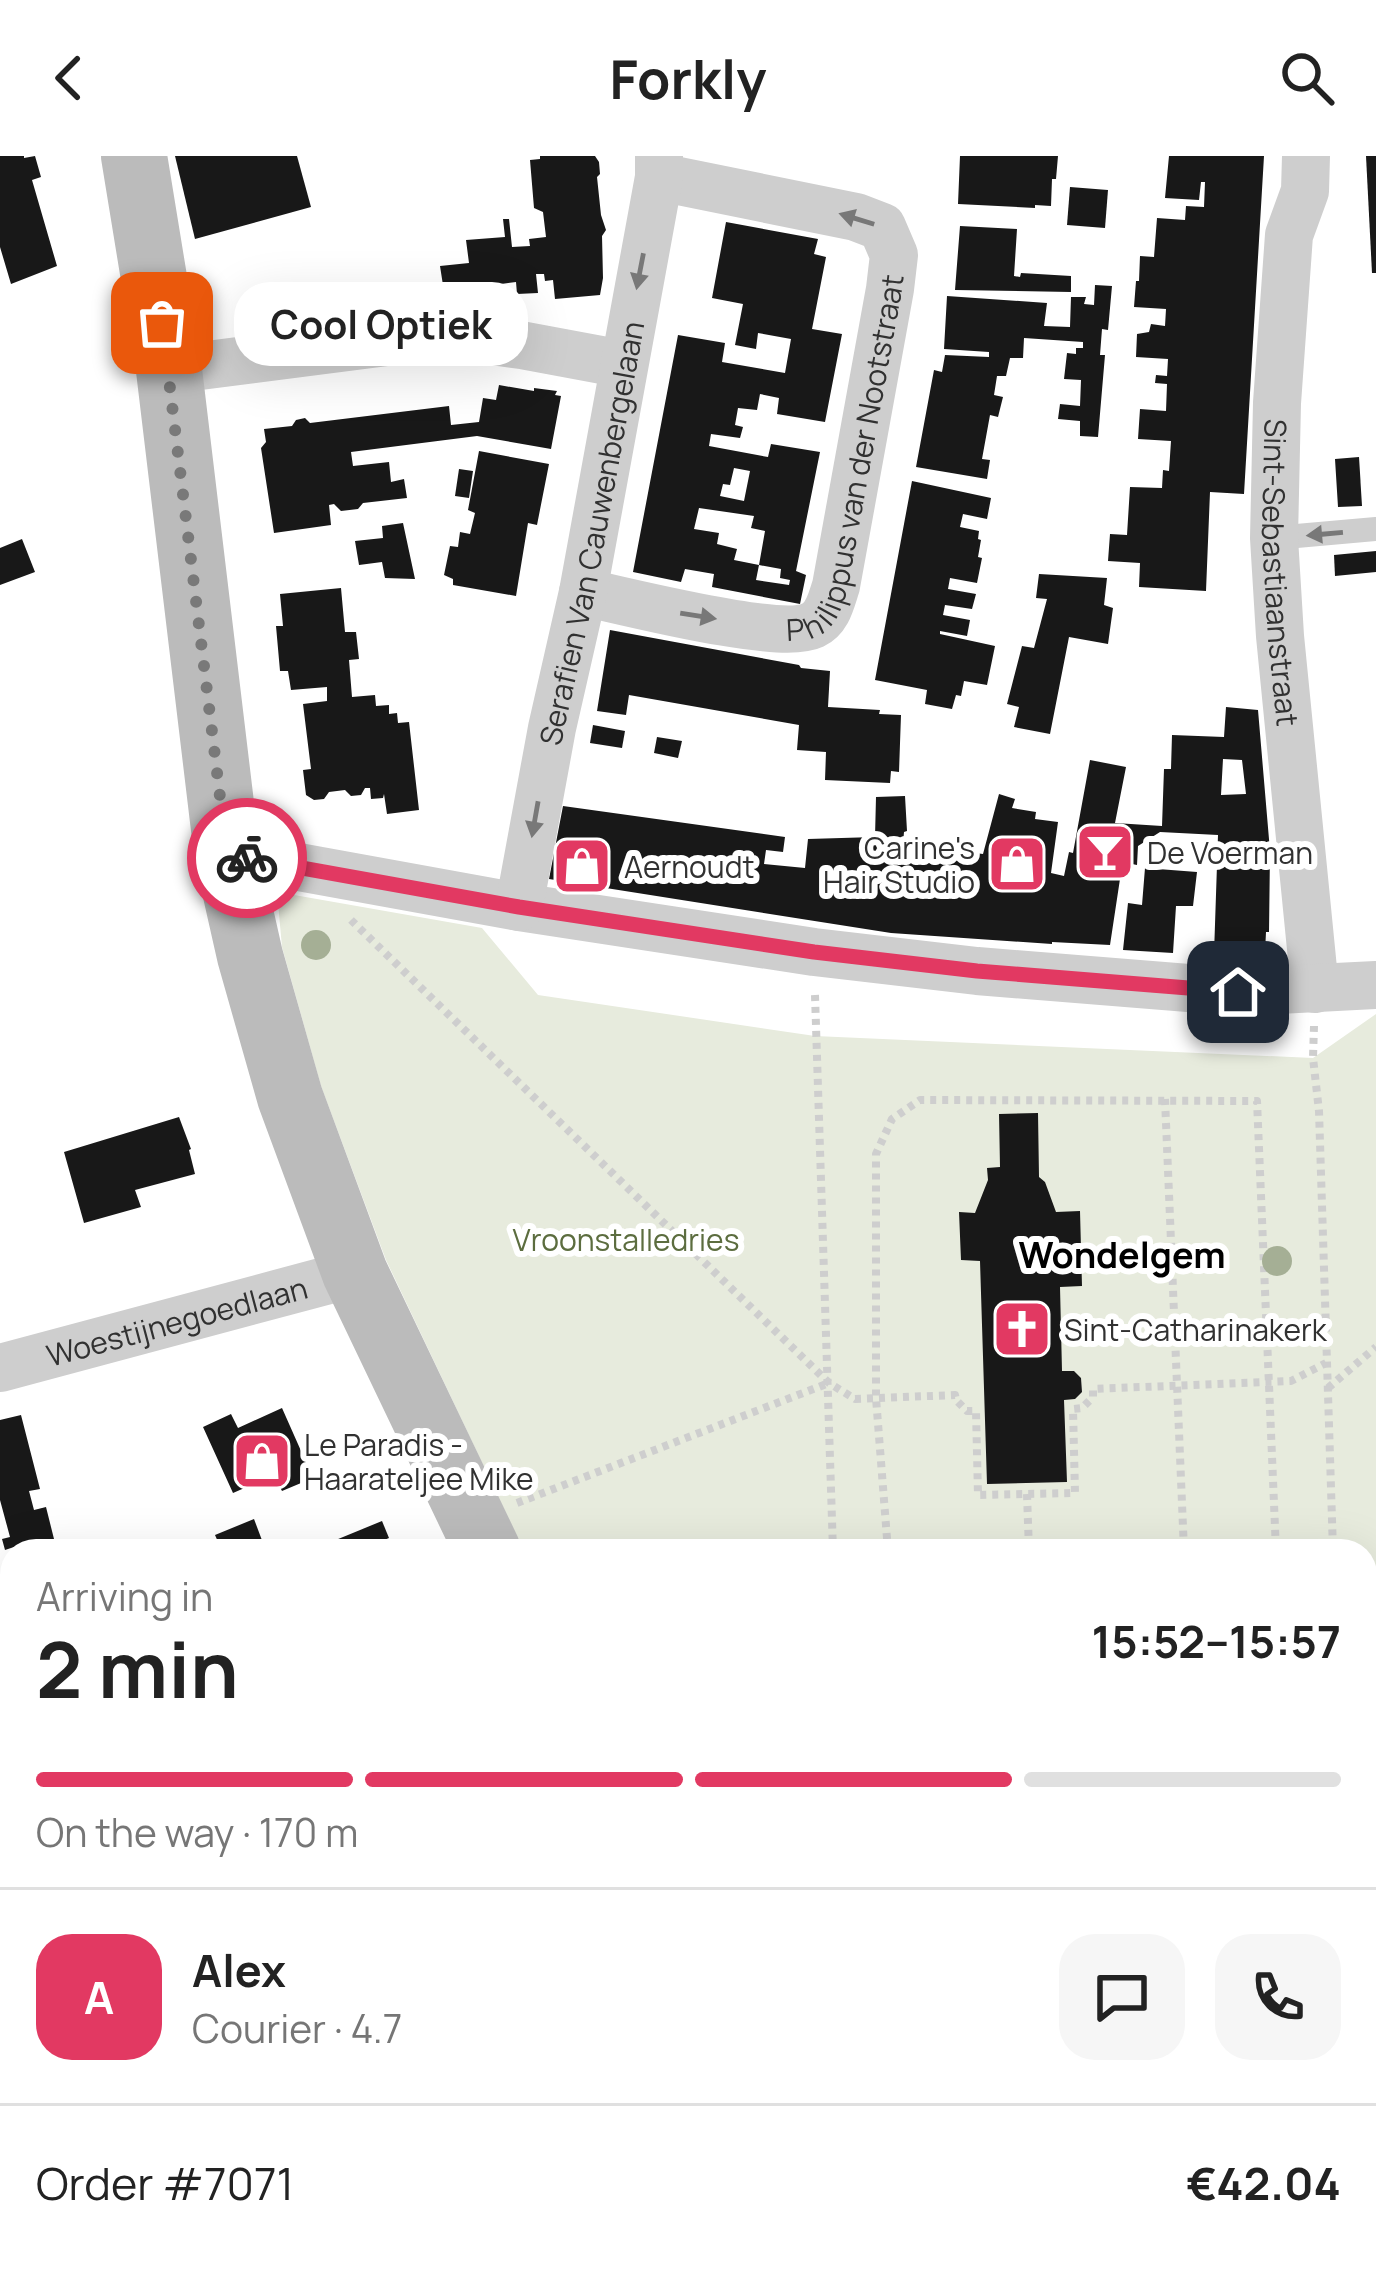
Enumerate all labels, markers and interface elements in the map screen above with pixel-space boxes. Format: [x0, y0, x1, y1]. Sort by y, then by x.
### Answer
text: Forkly [610, 41, 766, 115]
icon: back [36, 45, 102, 111]
icon: search [1274, 45, 1340, 111]
one-way arrow [838, 209, 875, 227]
one-way arrow [630, 253, 649, 291]
pin [111, 272, 213, 374]
street label: Philippus van der Nootstraat [785, 272, 912, 650]
callout: Cool Optiek [234, 281, 528, 365]
icon: bag [129, 290, 195, 356]
text: Cool Optiek [270, 297, 492, 351]
street label: Serafien Van Cauwenbergelaan [529, 318, 653, 748]
street label: Sint-Sebastiaanstraat [1253, 418, 1309, 728]
one-way arrow [1306, 525, 1343, 544]
one-way arrow [679, 608, 717, 626]
courier [187, 798, 307, 918]
one-way arrow [525, 801, 544, 838]
bar icon: De Voerman [1074, 821, 1136, 883]
icon: bike [214, 825, 280, 891]
place label: Carine's Hair Studio [823, 827, 975, 902]
place label: De Voerman [1147, 832, 1313, 873]
shop icon: Carine's Hair Studio [986, 833, 1048, 895]
shop icon: Aernoudt [551, 835, 613, 897]
place label: Aernoudt [624, 846, 754, 887]
pin [1187, 941, 1289, 1043]
icon: home [1205, 959, 1271, 1025]
park label: Vroonstalledries [513, 1219, 739, 1260]
district label: Wondelgem [1018, 1230, 1226, 1279]
street label: Woestijnegoedlaan [42, 1266, 312, 1375]
church icon: Sint-Catharinakerk [991, 1298, 1053, 1360]
place label: Sint-Catharinakerk [1064, 1309, 1328, 1350]
place label: Le Paradis - Haarateljee Mike [304, 1424, 534, 1499]
shop icon: Le Paradis - Haarateljee Mike [231, 1430, 293, 1492]
text: Arriving in [36, 1569, 213, 1623]
text: 15:52–15:57 [1092, 1610, 1341, 1672]
text: 2 min [36, 1615, 239, 1721]
text: On the way · 170 m [36, 1805, 358, 1859]
button: chat [1059, 1934, 1185, 2060]
button: phone [1215, 1934, 1341, 2060]
text: Alex [192, 1939, 286, 2001]
text: A [84, 1966, 114, 2028]
text: Courier · 4.7 [192, 2001, 402, 2055]
text: Order #7071 [36, 2152, 294, 2214]
text: €42.04 [1186, 2152, 1341, 2214]

